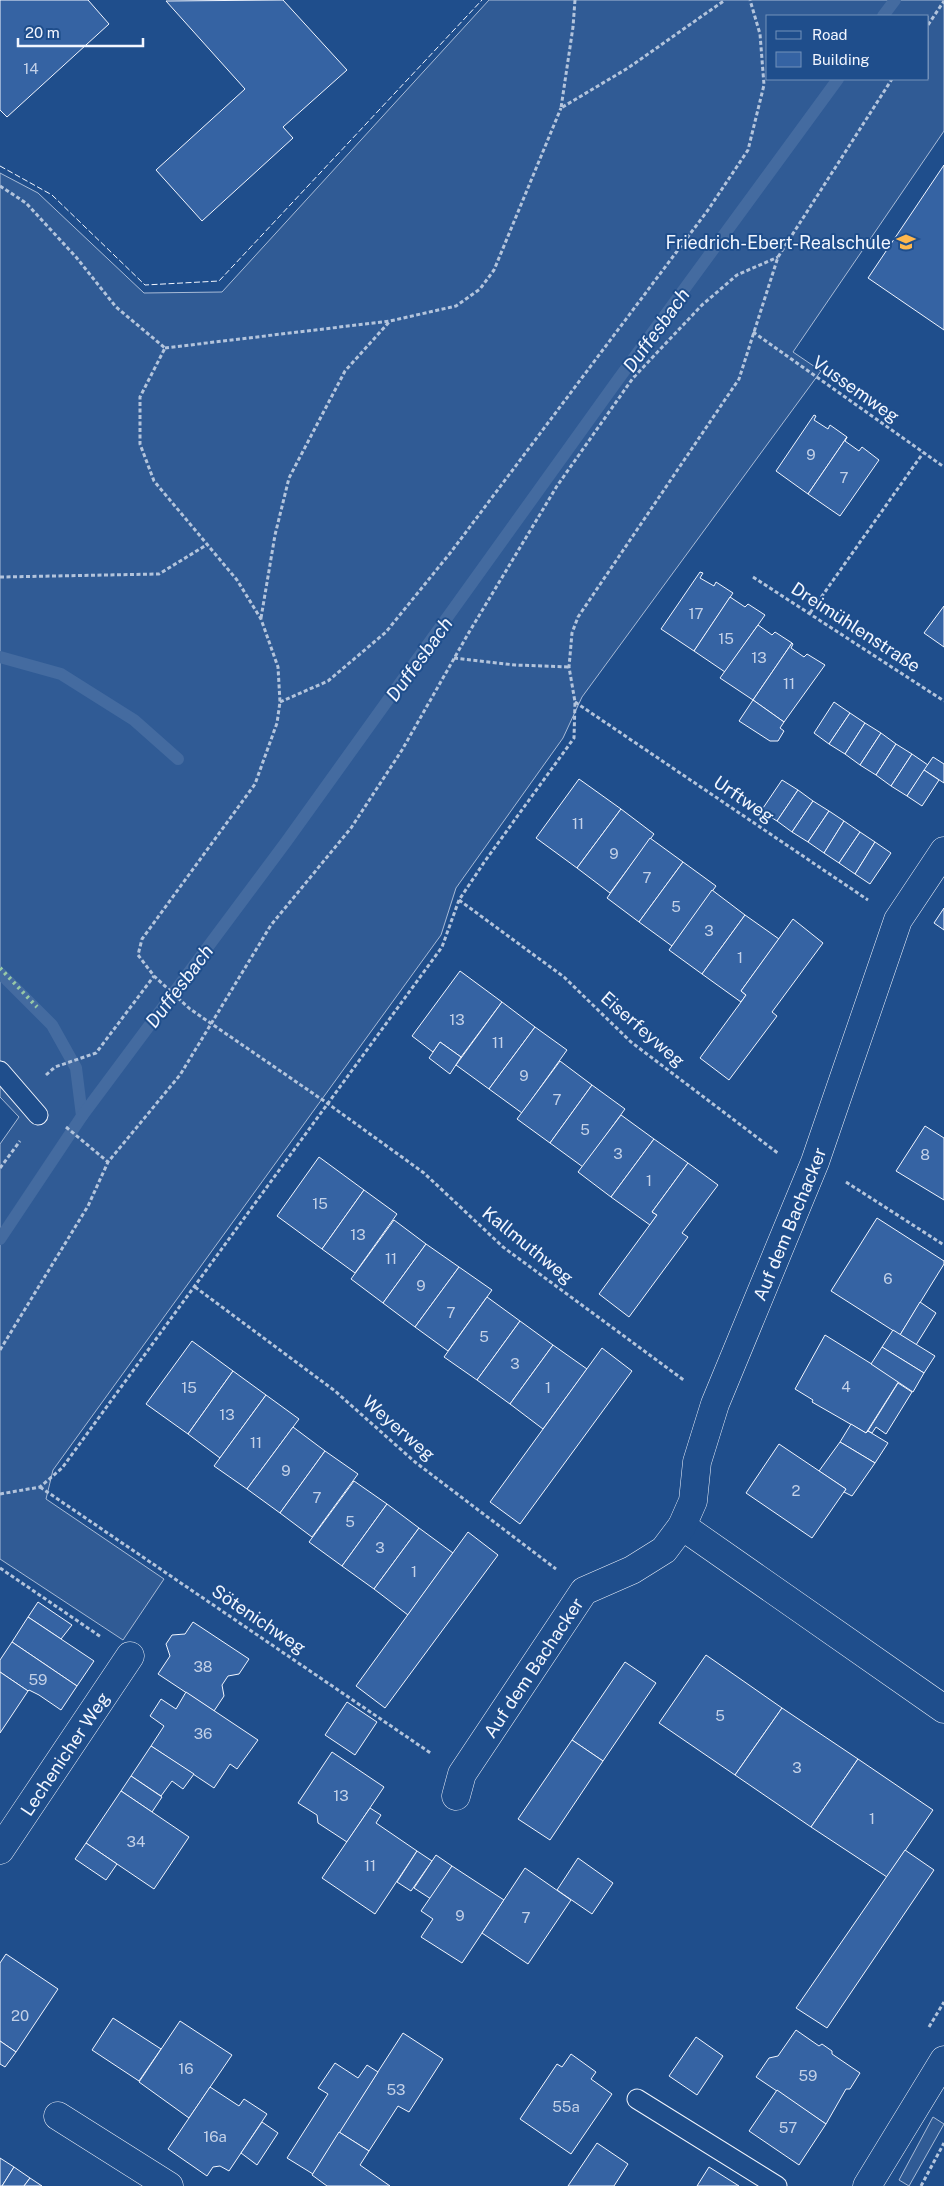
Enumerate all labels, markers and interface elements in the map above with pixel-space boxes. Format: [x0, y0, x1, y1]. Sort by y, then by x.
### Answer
scale bar [18, 15, 142, 47]
legend [766, 15, 929, 80]
text: 20 m [25, 24, 60, 41]
text: Road [812, 26, 848, 43]
text: Building [812, 51, 870, 68]
house number: 14 [23, 60, 39, 77]
school or university icon: Friedrich-Ebert-Realschule [895, 231, 917, 253]
place label: Friedrich-Ebert-Realschule [665, 232, 891, 253]
water label: Duffesbach [618, 284, 694, 376]
street label: Vussemweg [808, 351, 904, 427]
house number: 9 [806, 446, 816, 463]
house number: 7 [839, 469, 849, 486]
street label: Dreimühlenstraße [788, 577, 924, 677]
house number: 17 [688, 605, 704, 622]
water label: Duffesbach [381, 613, 457, 705]
house number: 15 [718, 630, 734, 647]
house number: 13 [751, 649, 767, 666]
house number: 11 [783, 675, 795, 692]
street label: Urftweg [710, 771, 778, 827]
house number: 11 [572, 815, 584, 832]
house number: 9 [609, 845, 619, 862]
house number: 7 [642, 869, 652, 886]
house number: 5 [671, 898, 681, 915]
house number: 3 [704, 922, 714, 939]
water label: Duffesbach [141, 940, 217, 1032]
house number: 1 [737, 949, 743, 966]
street label: Eiserfeyweg [597, 987, 689, 1071]
house number: 13 [449, 1011, 465, 1028]
house number: 11 [492, 1034, 504, 1051]
house number: 9 [519, 1067, 529, 1084]
house number: 7 [552, 1091, 562, 1108]
house number: 5 [580, 1121, 590, 1138]
street label: Auf dem Bachacker [748, 1144, 830, 1304]
house number: 3 [613, 1145, 623, 1162]
house number: 8 [920, 1146, 930, 1163]
house number: 1 [646, 1172, 652, 1189]
house number: 15 [312, 1195, 328, 1212]
street label: Kallmuthweg [478, 1202, 578, 1288]
house number: 13 [350, 1226, 366, 1243]
house number: 11 [385, 1250, 397, 1267]
house number: 6 [883, 1270, 893, 1287]
house number: 9 [416, 1277, 426, 1294]
house number: 7 [446, 1304, 456, 1321]
house number: 5 [479, 1328, 489, 1345]
house number: 3 [510, 1355, 520, 1372]
house number: 4 [841, 1378, 851, 1395]
house number: 15 [181, 1379, 197, 1396]
house number: 1 [545, 1379, 551, 1396]
street label: Weyerweg [359, 1391, 439, 1465]
house number: 13 [219, 1406, 235, 1423]
house number: 11 [250, 1434, 262, 1451]
house number: 9 [281, 1462, 291, 1479]
house number: 2 [792, 1482, 801, 1499]
house number: 7 [312, 1489, 322, 1506]
house number: 5 [345, 1513, 355, 1530]
house number: 3 [375, 1539, 385, 1556]
house number: 1 [411, 1563, 417, 1580]
street label: Sötenichweg [208, 1580, 310, 1658]
street label: Auf dem Bachacker [479, 1593, 587, 1741]
house number: 38 [193, 1658, 213, 1675]
house number: 59 [29, 1671, 47, 1688]
street label: Lechenicher Weg [16, 1688, 113, 1819]
house number: 5 [715, 1707, 725, 1724]
house number: 36 [194, 1725, 212, 1742]
house number: 3 [792, 1759, 802, 1776]
house number: 13 [333, 1787, 349, 1804]
house number: 1 [869, 1810, 875, 1827]
house number: 34 [127, 1833, 145, 1850]
house number: 11 [364, 1857, 376, 1874]
house number: 9 [455, 1907, 465, 1924]
house number: 7 [521, 1909, 531, 1926]
house number: 20 [11, 2007, 29, 2024]
house number: 16 [178, 2060, 194, 2077]
house number: 59 [799, 2067, 817, 2084]
house number: 53 [386, 2081, 406, 2098]
house number: 55a [552, 2098, 580, 2115]
house number: 57 [779, 2119, 797, 2136]
house number: 16a [203, 2128, 227, 2145]

